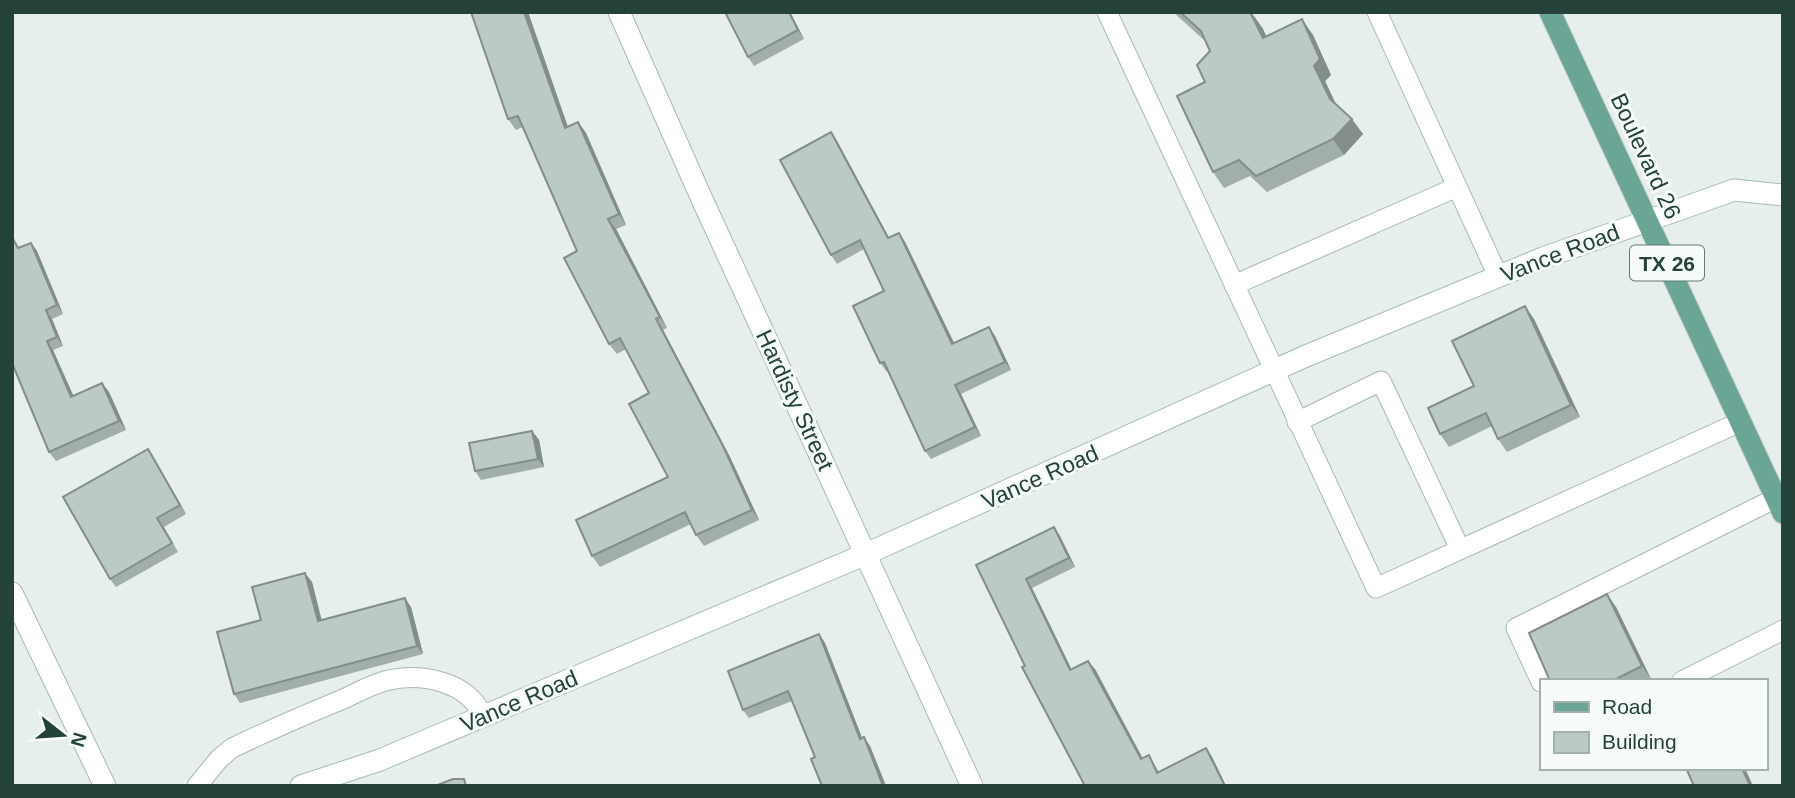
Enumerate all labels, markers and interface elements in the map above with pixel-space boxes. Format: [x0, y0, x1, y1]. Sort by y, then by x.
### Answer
street label: Boulevard 26 [1606, 89, 1686, 223]
street label: Vance Road [1497, 218, 1623, 288]
road number: TX 26 [1630, 246, 1704, 280]
street label: Hardisty Street [751, 326, 839, 475]
street label: Vance Road [978, 440, 1102, 514]
street label: Vance Road [456, 665, 582, 737]
legend [1540, 679, 1767, 770]
text: Road [1602, 695, 1652, 718]
north arrow [28, 700, 98, 770]
text: N [67, 730, 91, 749]
text: Building [1602, 730, 1677, 753]

